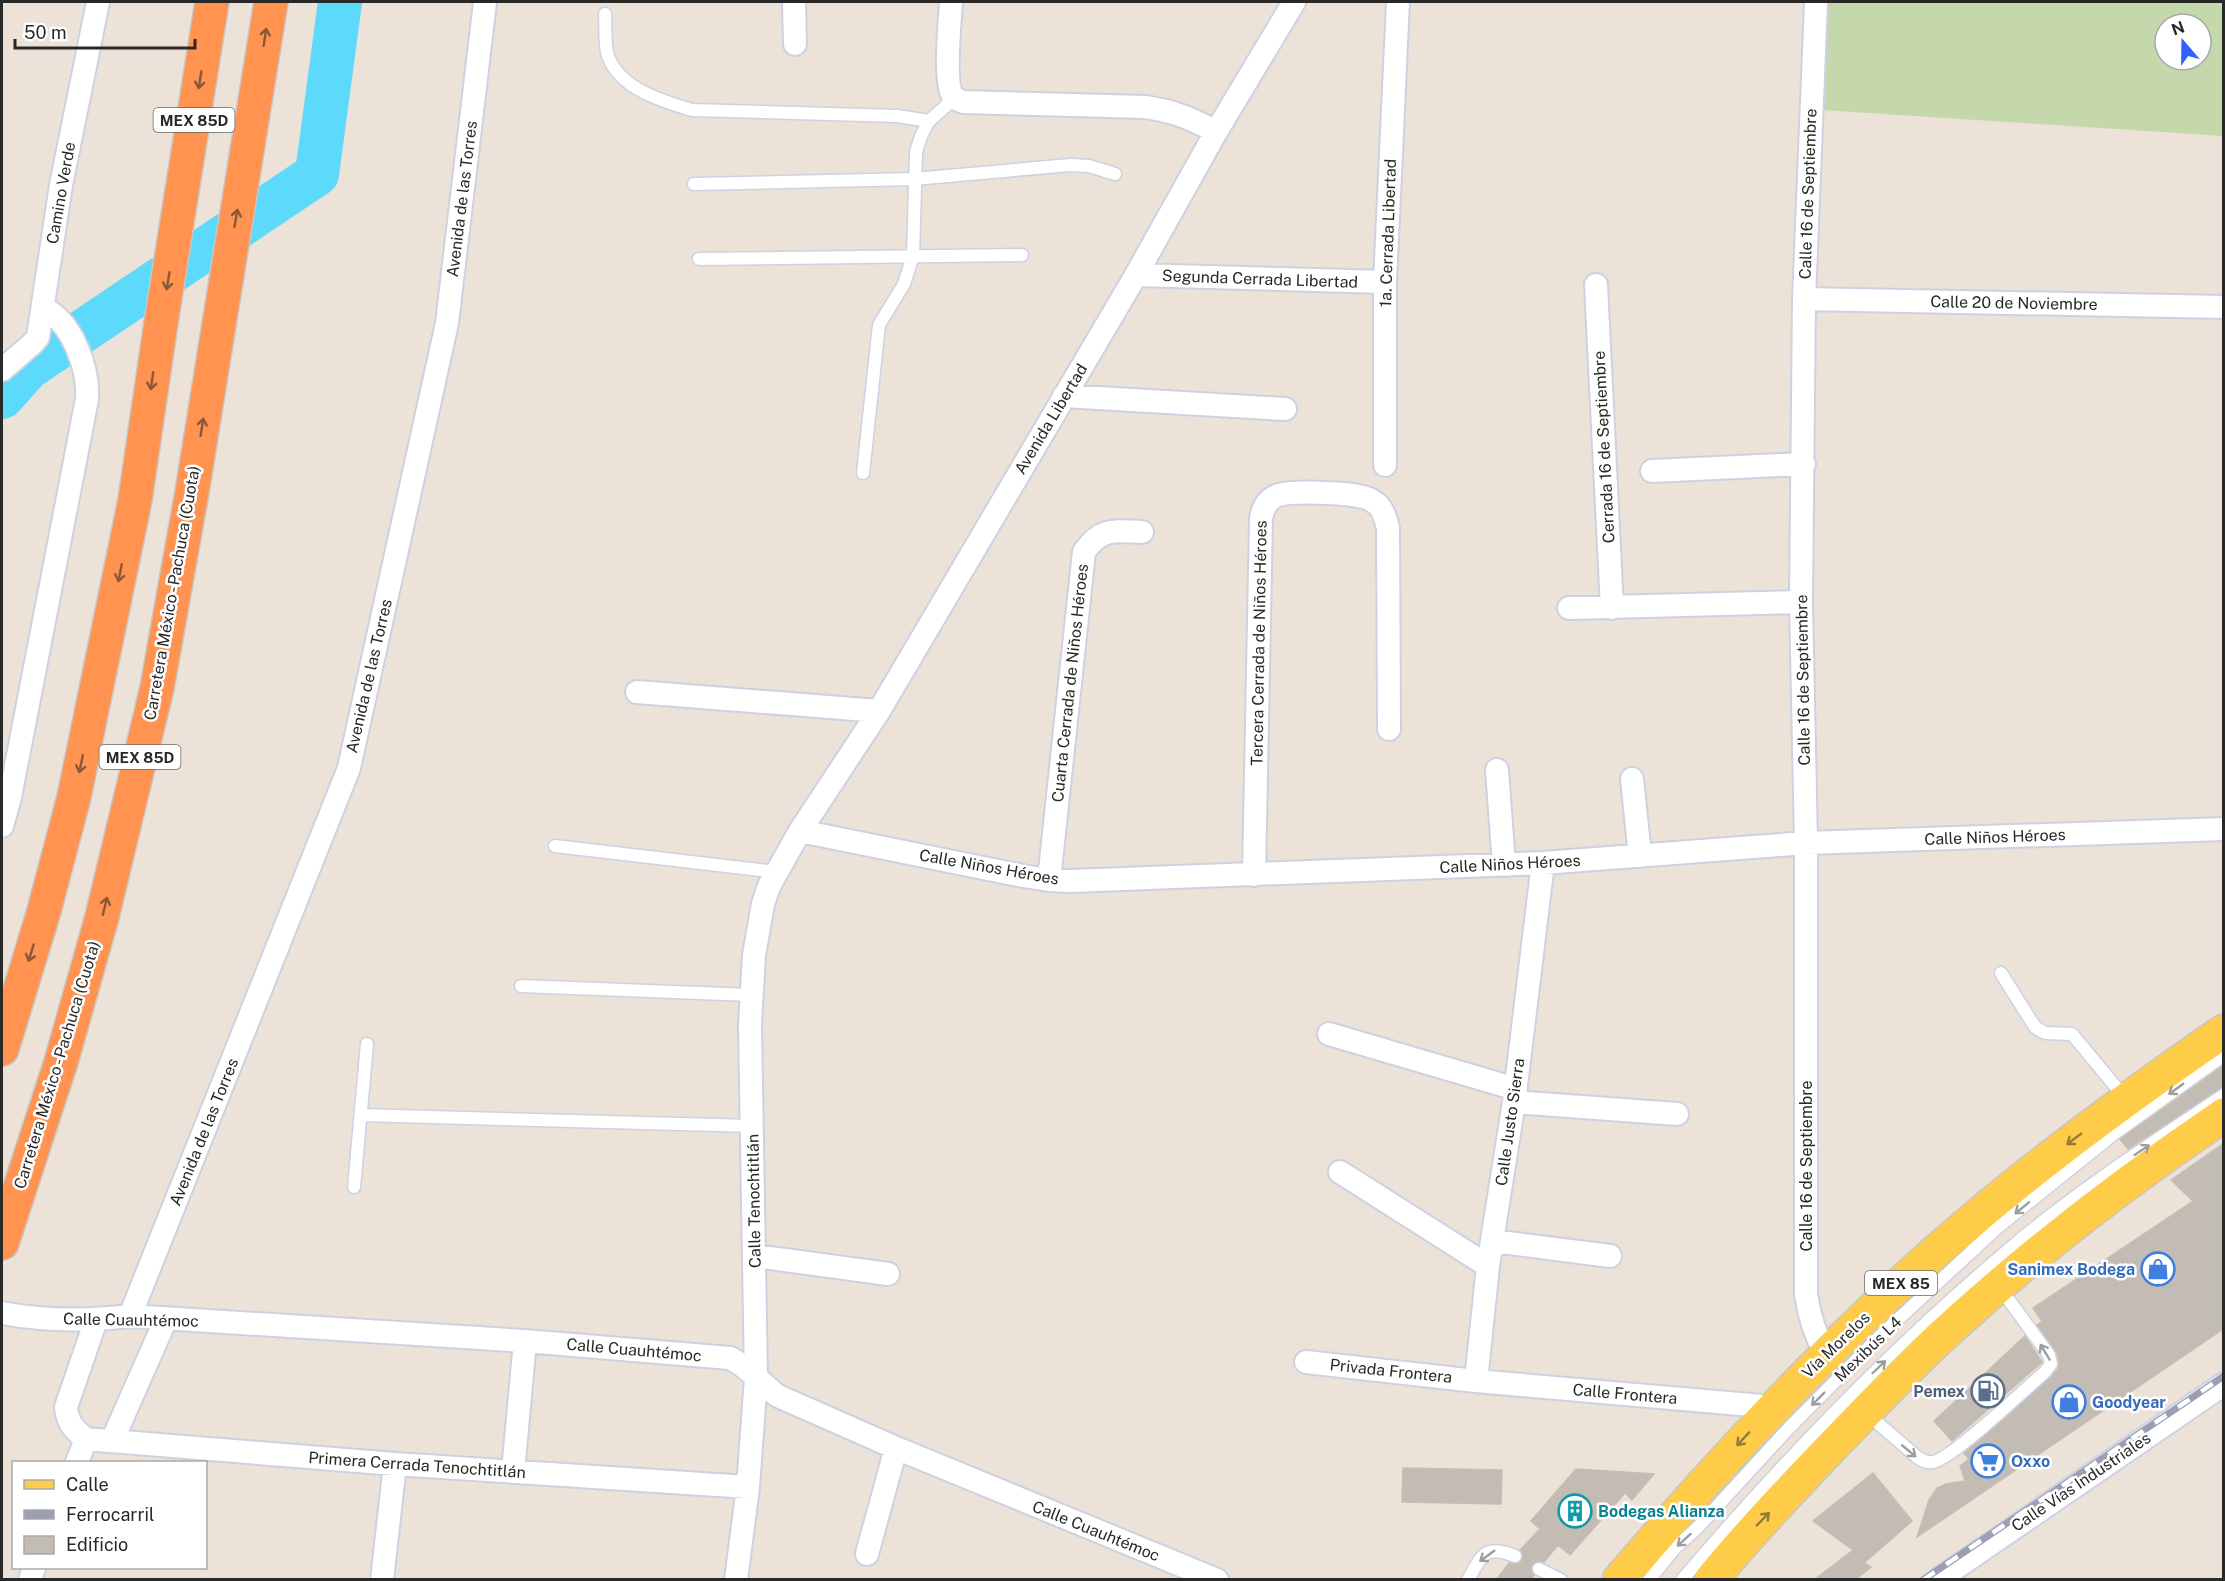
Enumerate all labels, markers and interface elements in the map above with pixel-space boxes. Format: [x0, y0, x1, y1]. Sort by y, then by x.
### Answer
scale bar [15, 12, 195, 50]
north arrow [2153, 12, 2213, 72]
text: N [2169, 17, 2187, 39]
text: 50 m [24, 22, 67, 43]
one-way arrow [260, 28, 271, 47]
one-way arrow [194, 70, 205, 89]
road number: MEX 85D [154, 108, 234, 132]
street label: Calle 16 de Septiembre [1796, 108, 1820, 280]
street label: Avenida de las Torres [443, 120, 481, 278]
street label: Camino Verde [43, 141, 79, 245]
street label: 1a. Cerrada Libertad [1376, 158, 1400, 308]
one-way arrow [231, 209, 242, 229]
street label: Segunda Cerrada Libertad [1162, 266, 1358, 292]
one-way arrow [162, 271, 173, 290]
street label: Calle 20 de Noviembre [1930, 292, 2098, 314]
street label: Cerrada 16 de Septiembre [1589, 350, 1619, 544]
street label: Avenida Libertad [1011, 360, 1091, 478]
one-way arrow [147, 371, 158, 390]
one-way arrow [197, 417, 208, 437]
street label: Carretera México - Pachuca (Cuota) [140, 464, 204, 722]
street label: Tercera Cerrada de Niños Héroes [1247, 520, 1271, 766]
one-way arrow [114, 563, 125, 583]
street label: Cuarta Cerrada de Niños Héroes [1048, 563, 1092, 803]
street label: Calle 16 de Septiembre [1792, 594, 1814, 766]
street label: Avenida de las Torres [342, 597, 396, 755]
road number: MEX 85D [100, 745, 180, 769]
one-way arrow [74, 755, 86, 774]
street label: Calle Niños Héroes [1924, 825, 2066, 849]
street label: Calle Niños Héroes [918, 845, 1060, 889]
street label: Calle Niños Héroes [1439, 851, 1581, 877]
one-way arrow [99, 896, 111, 915]
street label: Carretera México - Pachuca (Cuota) [10, 939, 104, 1191]
one-way arrow [25, 943, 36, 962]
street label: Avenida de las Torres [166, 1055, 242, 1209]
street label: Calle Justo Sierra [1492, 1057, 1528, 1187]
street label: Calle 16 de Septiembre [1797, 1081, 1816, 1251]
one-way arrow [2169, 1083, 2185, 1095]
one-way arrow [2066, 1132, 2082, 1145]
street label: Calle Tenochtitlán [743, 1134, 765, 1268]
one-way arrow [2133, 1143, 2150, 1155]
one-way arrow [2015, 1201, 2030, 1215]
shop icon: Sanimex Bodega [2140, 1251, 2176, 1287]
place label: Sanimex Bodega [2007, 1260, 2135, 1279]
road number: MEX 85 [1865, 1271, 1937, 1295]
street label: Vía Morelos [1798, 1308, 1874, 1382]
street label: Calle Cuauhtémoc [63, 1309, 199, 1331]
street label: Mexibús L4 [1831, 1312, 1905, 1386]
street label: Calle Cuauhtémoc [566, 1335, 702, 1365]
one-way arrow [2039, 1344, 2051, 1361]
street label: Privada Frontera [1329, 1355, 1453, 1387]
one-way arrow [1872, 1360, 1887, 1375]
fuel station icon: Pemex [1970, 1373, 2006, 1409]
street label: Calle Frontera [1572, 1380, 1678, 1408]
place label: Pemex [1913, 1382, 1966, 1401]
shop icon: Goodyear [2051, 1384, 2087, 1420]
one-way arrow [1811, 1391, 1825, 1406]
place label: Goodyear [2092, 1393, 2166, 1412]
street label: Calle Vías Industriales [2008, 1428, 2154, 1536]
one-way arrow [1736, 1431, 1750, 1446]
supermarket icon: Oxxo [1970, 1443, 2006, 1479]
one-way arrow [1901, 1444, 1917, 1457]
street label: Primera Cerrada Tenochtitlán [308, 1448, 526, 1482]
place label: Oxxo [2011, 1452, 2050, 1471]
legend [12, 1461, 207, 1569]
text: Calle [66, 1474, 109, 1495]
building icon: Bodegas Alianza [1557, 1493, 1593, 1529]
street label: Calle Cuauhtémoc [1030, 1497, 1162, 1565]
place label: Bodegas Alianza [1598, 1502, 1725, 1521]
text: Ferrocarril [66, 1504, 154, 1525]
one-way arrow [1756, 1512, 1770, 1527]
one-way arrow [1677, 1533, 1692, 1547]
text: Edificio [66, 1534, 128, 1555]
one-way arrow [1479, 1549, 1495, 1562]

